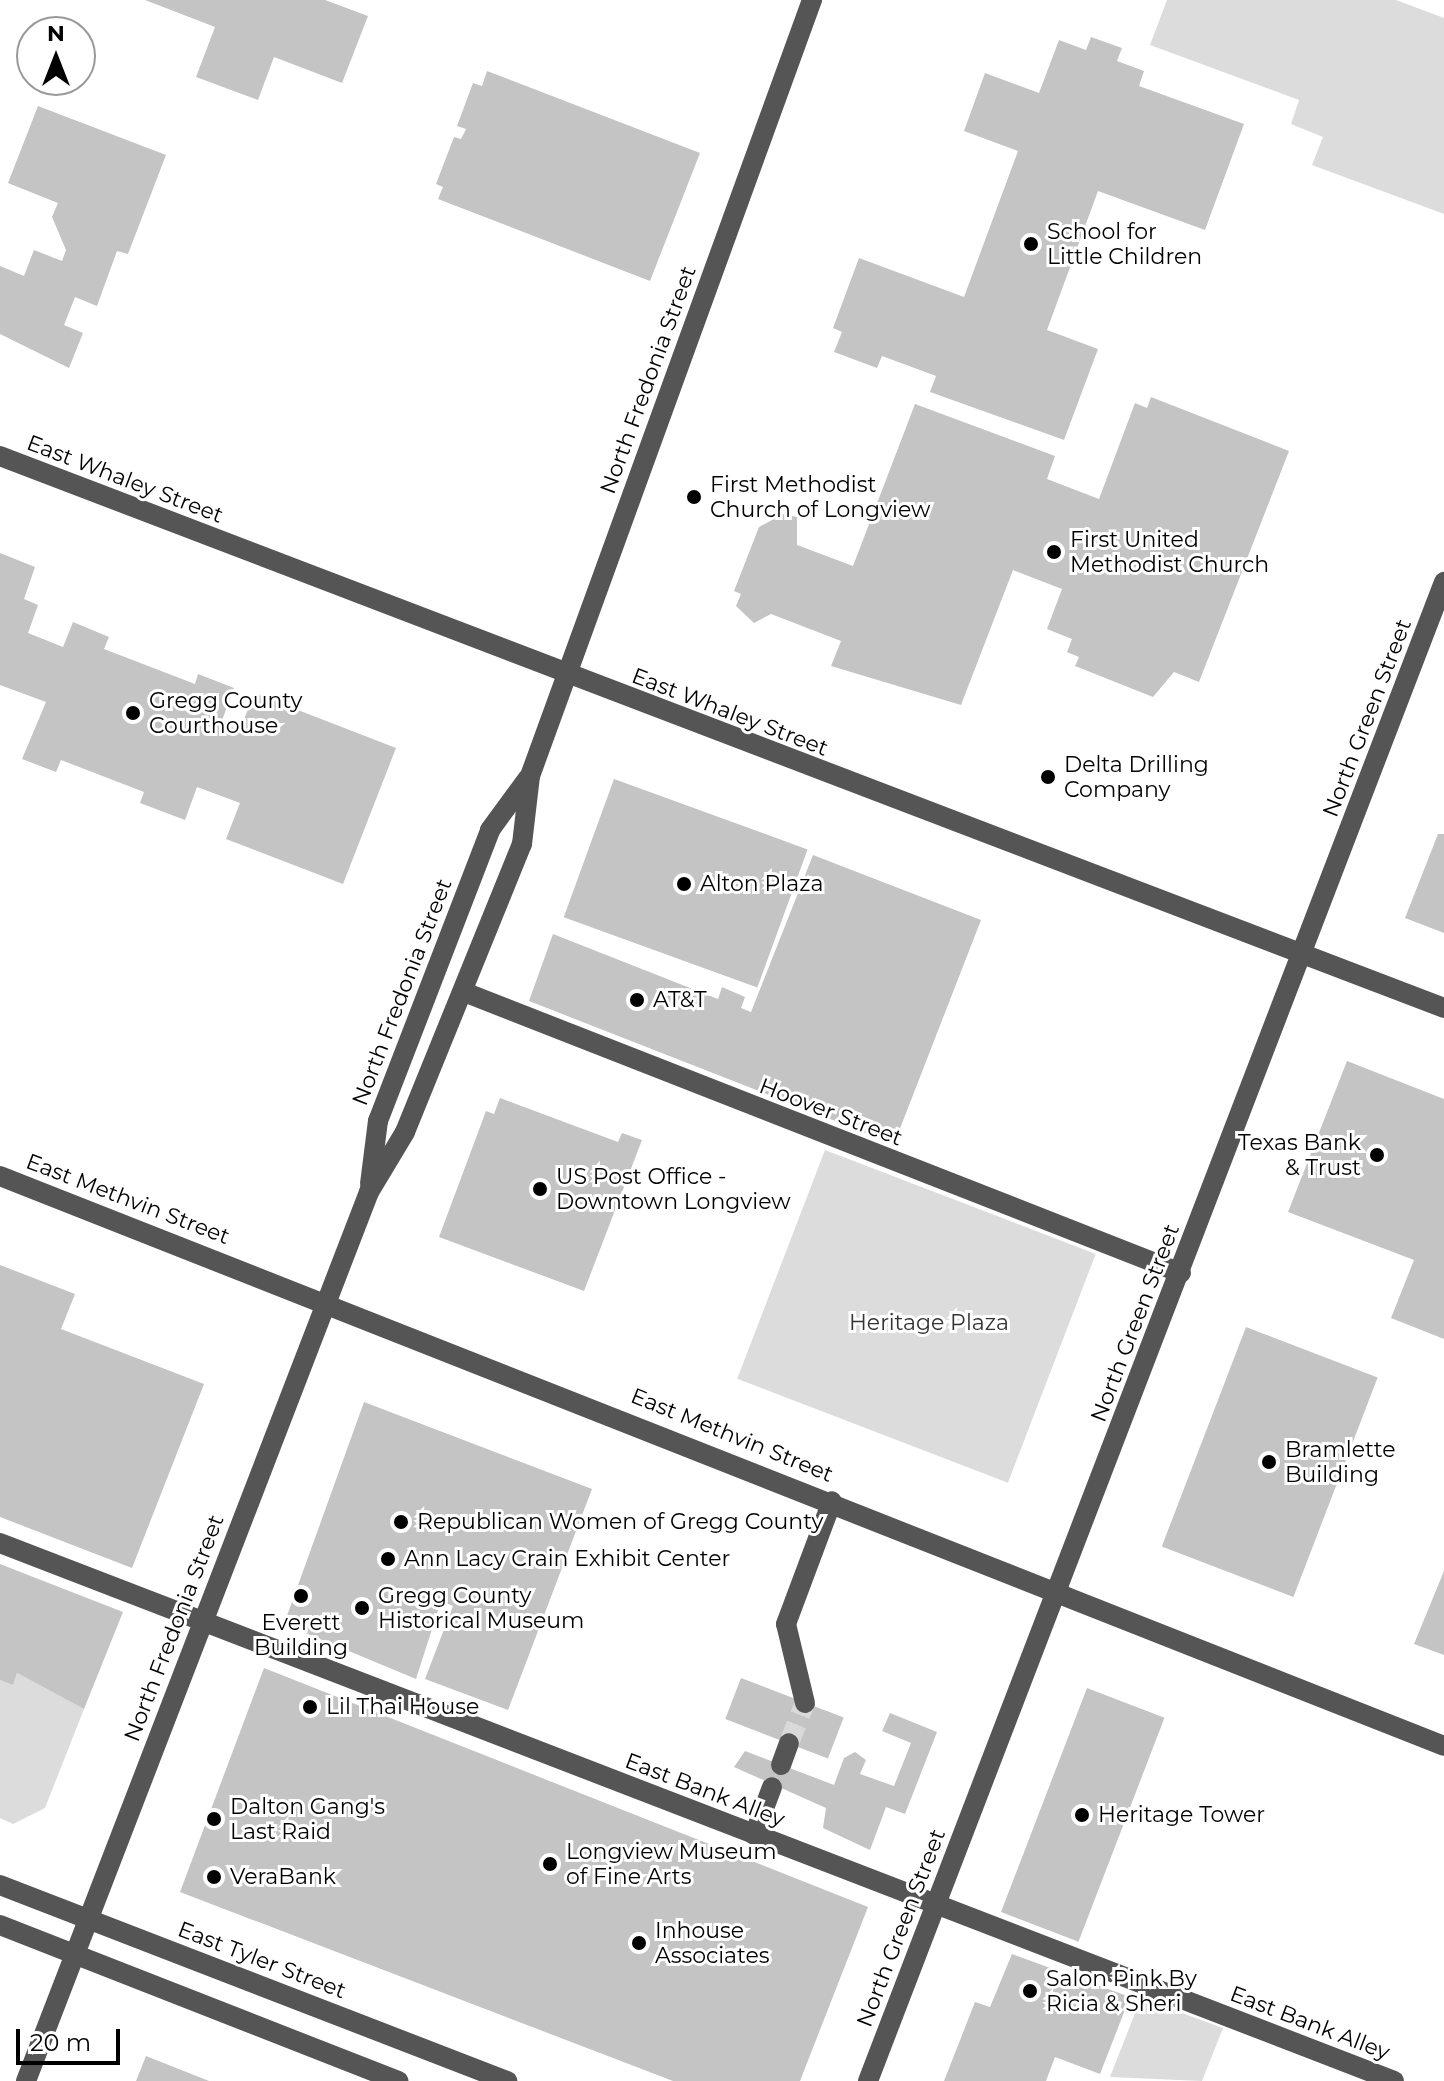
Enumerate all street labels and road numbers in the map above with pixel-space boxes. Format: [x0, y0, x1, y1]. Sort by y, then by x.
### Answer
street label: North Fredonia Street [594, 262, 702, 498]
street label: East Whaley Street [23, 429, 227, 529]
street label: North Green Street [1317, 615, 1417, 821]
street label: East Whaley Street [628, 662, 832, 762]
street label: North Fredonia Street [347, 875, 457, 1109]
street label: Hoover Street [756, 1073, 906, 1151]
street label: East Methvin Street [23, 1148, 233, 1250]
street label: North Green Street [1085, 1220, 1185, 1426]
street label: East Methvin Street [627, 1382, 837, 1488]
street label: North Fredonia Street [119, 1511, 229, 1745]
street label: East Bank Alley [621, 1747, 789, 1833]
street label: North Green Street [851, 1825, 951, 2031]
street label: East Tyler Street [174, 1916, 350, 2004]
street label: East Bank Alley [1226, 1980, 1394, 2066]

